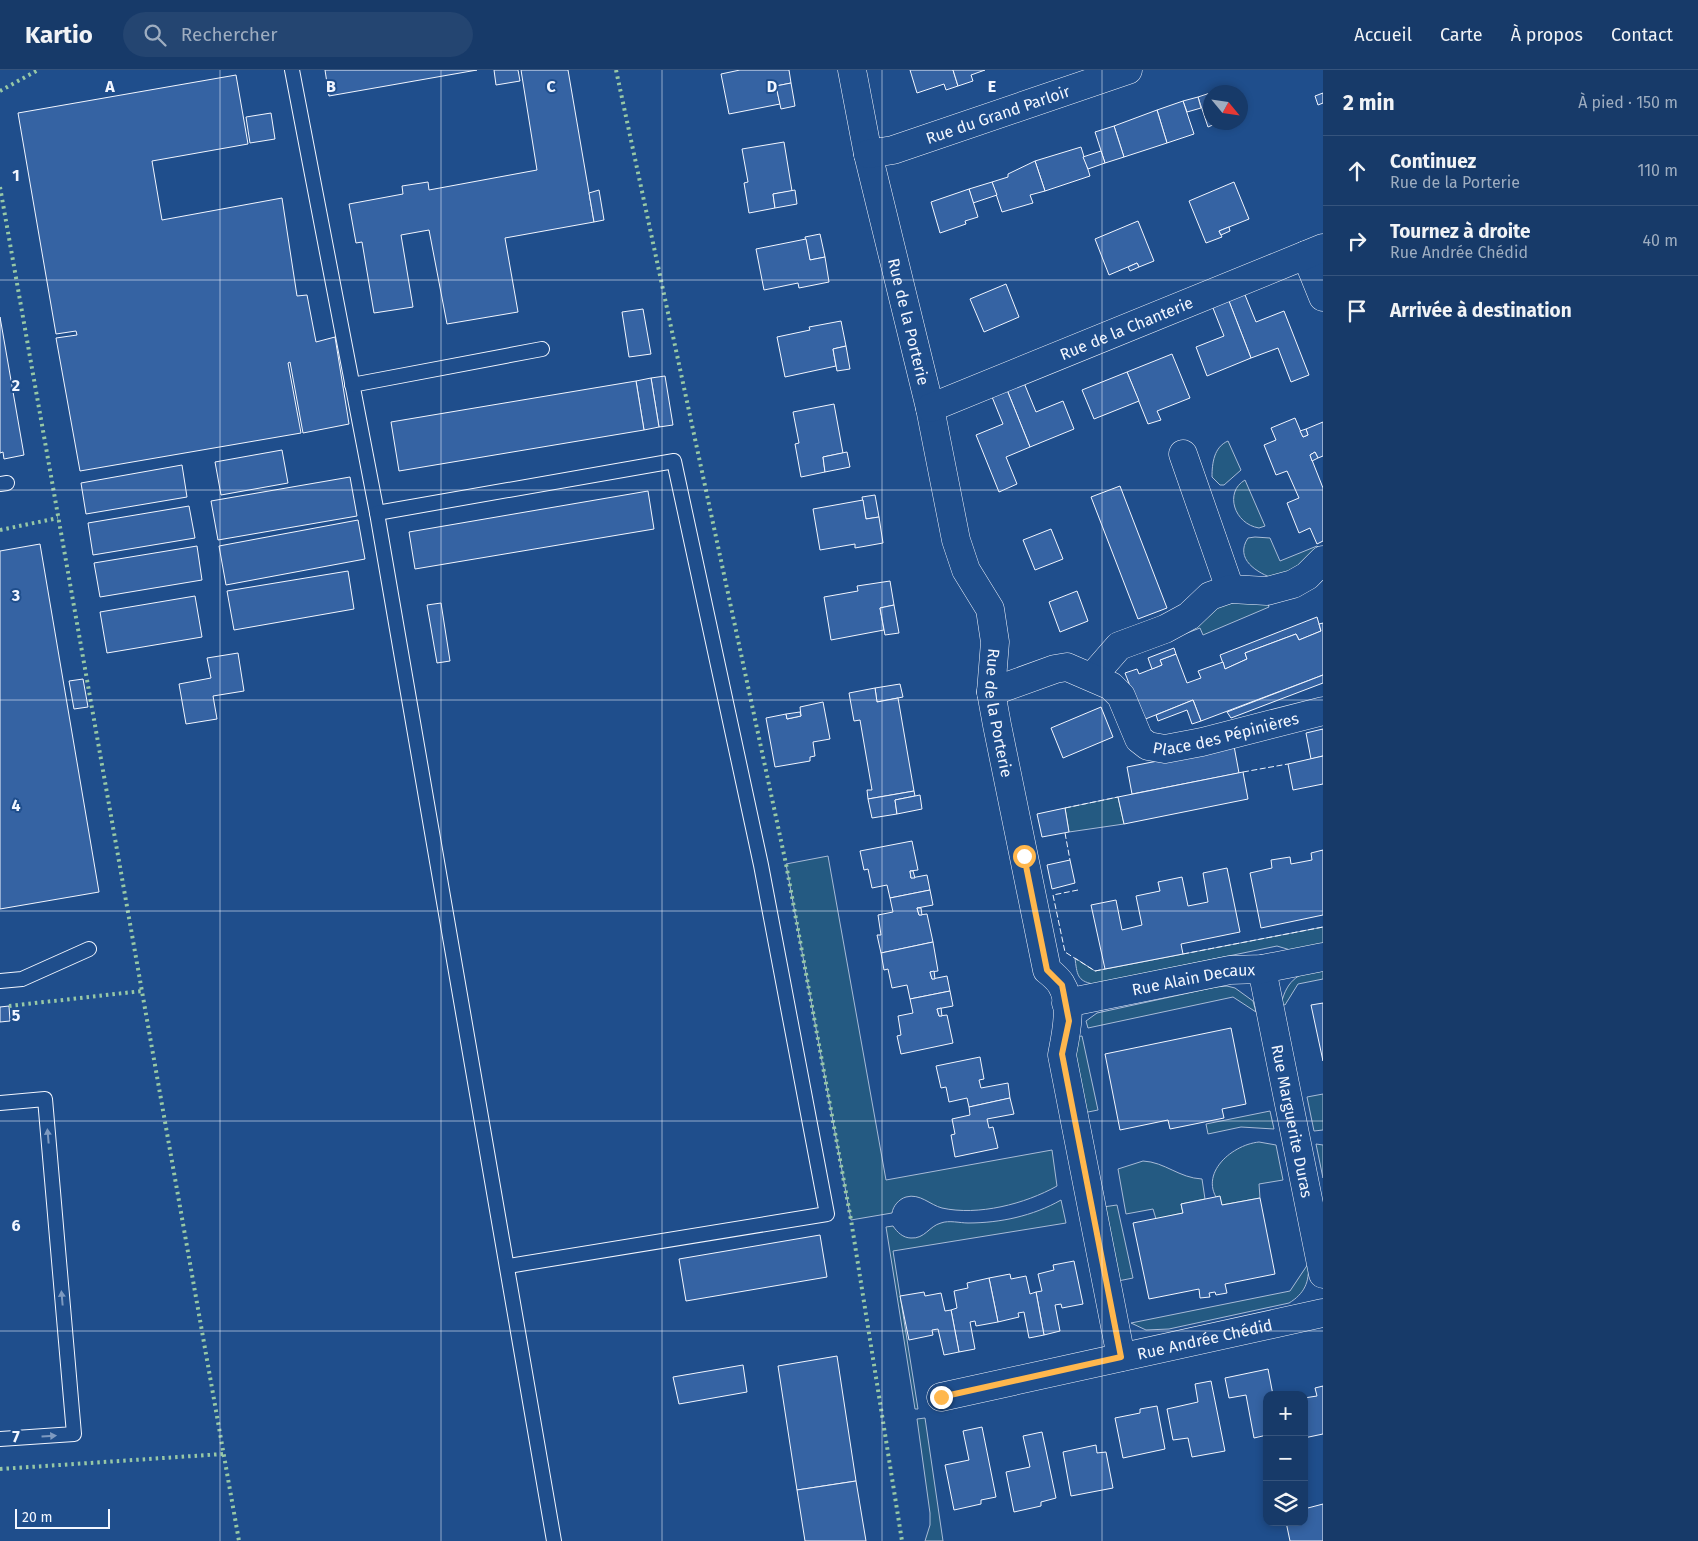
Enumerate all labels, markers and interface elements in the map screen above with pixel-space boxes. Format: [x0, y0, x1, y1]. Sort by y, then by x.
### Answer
search box [123, 12, 473, 57]
text: Kartio [25, 21, 93, 49]
icon: search [141, 21, 169, 49]
text: Rechercher [181, 23, 278, 46]
text: Accueil [1354, 24, 1412, 46]
text: Carte [1440, 24, 1483, 46]
text: À propos [1511, 24, 1583, 46]
text: Contact [1611, 24, 1673, 46]
text: A [104, 77, 115, 96]
text: B [326, 77, 336, 96]
text: C [546, 77, 556, 96]
text: D [767, 77, 777, 96]
text: E [988, 77, 996, 96]
street label: Rue du Grand Parloir [924, 81, 1073, 148]
north arrow [1203, 85, 1248, 130]
text: 2 min [1343, 90, 1395, 116]
text: À pied · 150 m [1578, 93, 1678, 112]
text: Continuez [1390, 150, 1476, 173]
icon: ahead [1343, 157, 1371, 185]
text: 110 m [1637, 161, 1678, 180]
text: 1 [12, 166, 20, 185]
text: Rue de la Porterie [1390, 173, 1520, 192]
text: Tournez à droite [1390, 220, 1531, 243]
icon: right [1343, 227, 1371, 255]
text: 40 m [1643, 231, 1678, 250]
text: Rue Andrée Chédid [1390, 243, 1528, 262]
street label: Rue de la Porterie [884, 256, 933, 387]
street label: Rue de la Chanterie [1057, 293, 1196, 364]
icon: arrive [1343, 297, 1371, 325]
text: Arrivée à destination [1390, 299, 1572, 322]
text: 2 [12, 376, 20, 395]
text: 3 [11, 586, 20, 605]
street label: Rue de la Porterie [981, 648, 1016, 779]
street label: Place des Pépinières [1151, 709, 1301, 759]
text: 4 [11, 796, 21, 815]
route start [1013, 845, 1036, 868]
street label: Rue Alain Decaux [1130, 960, 1256, 999]
text: 5 [12, 1006, 21, 1025]
street label: Rue Marguerite Duras [1267, 1043, 1317, 1199]
one-way arrow [44, 1128, 52, 1144]
text: 6 [11, 1216, 21, 1235]
one-way arrow [58, 1289, 66, 1305]
street label: Rue Andrée Chédid [1135, 1315, 1274, 1364]
route end [930, 1386, 953, 1409]
map controls [1263, 1391, 1308, 1526]
button: + [1263, 1391, 1308, 1436]
text: 7 [12, 1427, 20, 1446]
one-way arrow [41, 1432, 57, 1440]
button: − [1263, 1436, 1308, 1481]
button: layers [1263, 1481, 1308, 1526]
scale bar [15, 1506, 110, 1529]
text: 20 m [22, 1509, 52, 1526]

